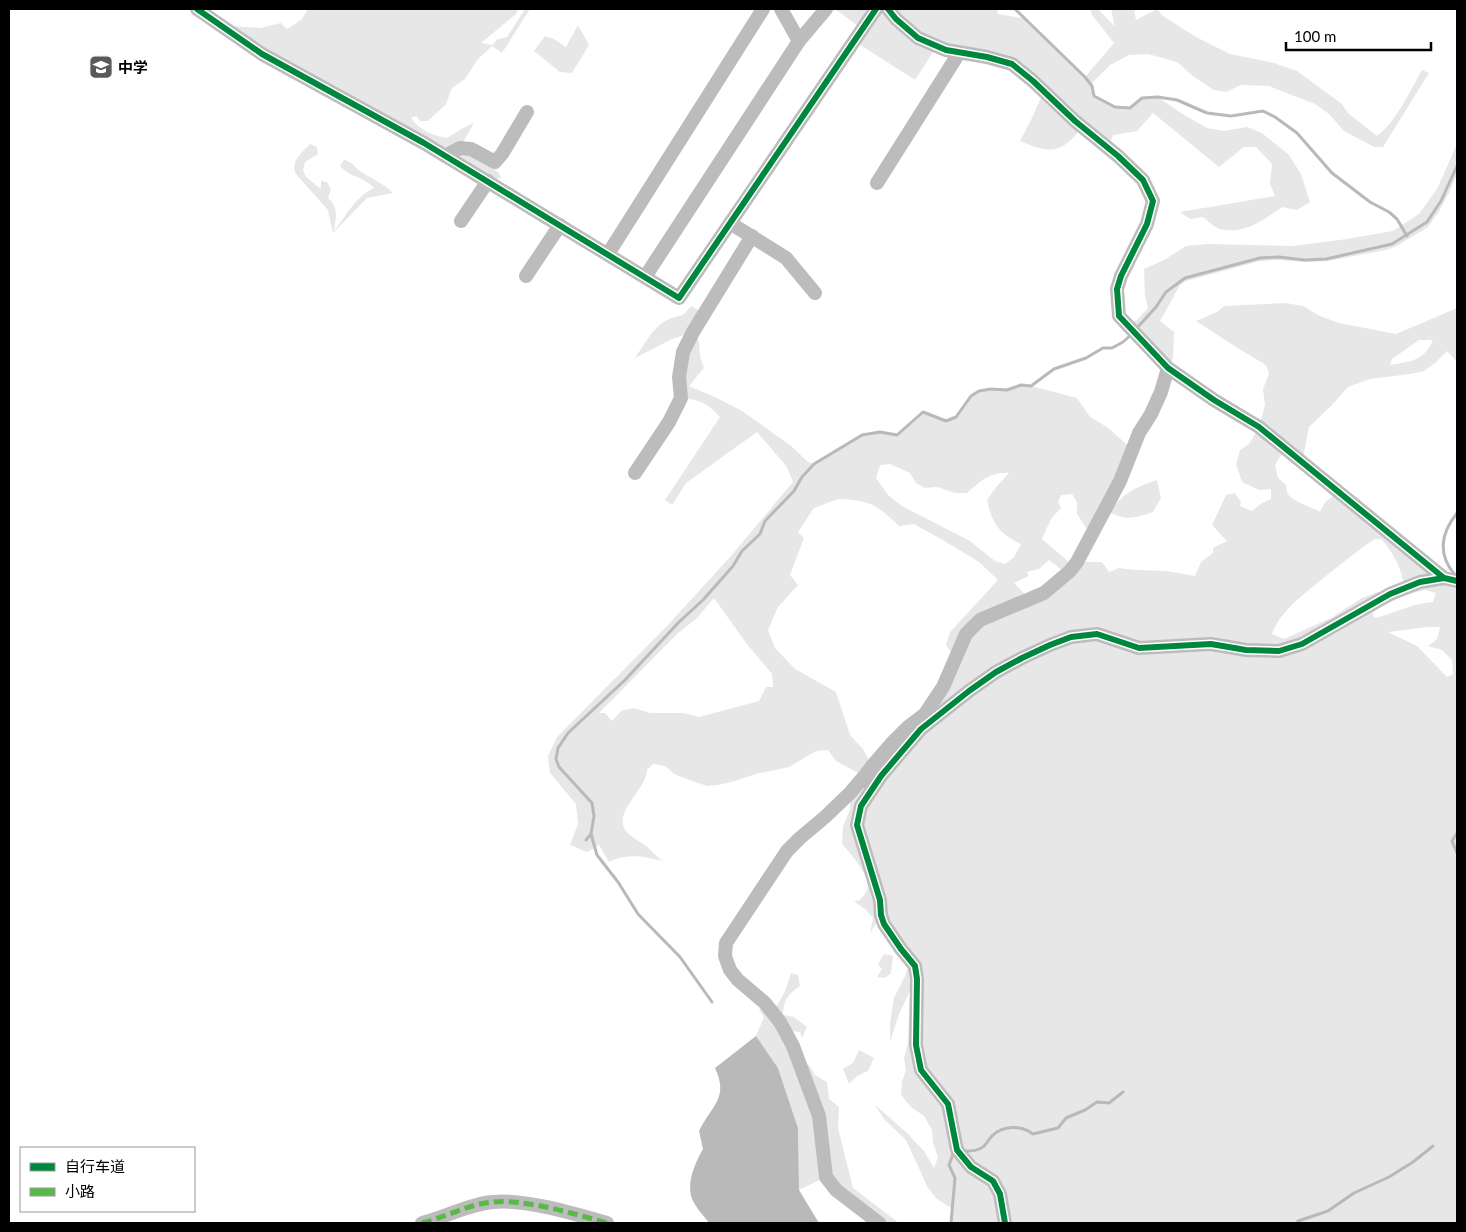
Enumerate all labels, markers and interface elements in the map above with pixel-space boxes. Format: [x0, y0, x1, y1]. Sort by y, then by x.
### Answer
scale bar [1286, 20, 1431, 52]
text: 100 m [1294, 27, 1336, 45]
school or university icon: 中学 [88, 54, 114, 80]
place label: 中学 [118, 58, 148, 76]
legend [20, 1147, 195, 1212]
text: 自行车道 [65, 1157, 125, 1175]
text: 小路 [65, 1182, 95, 1200]

